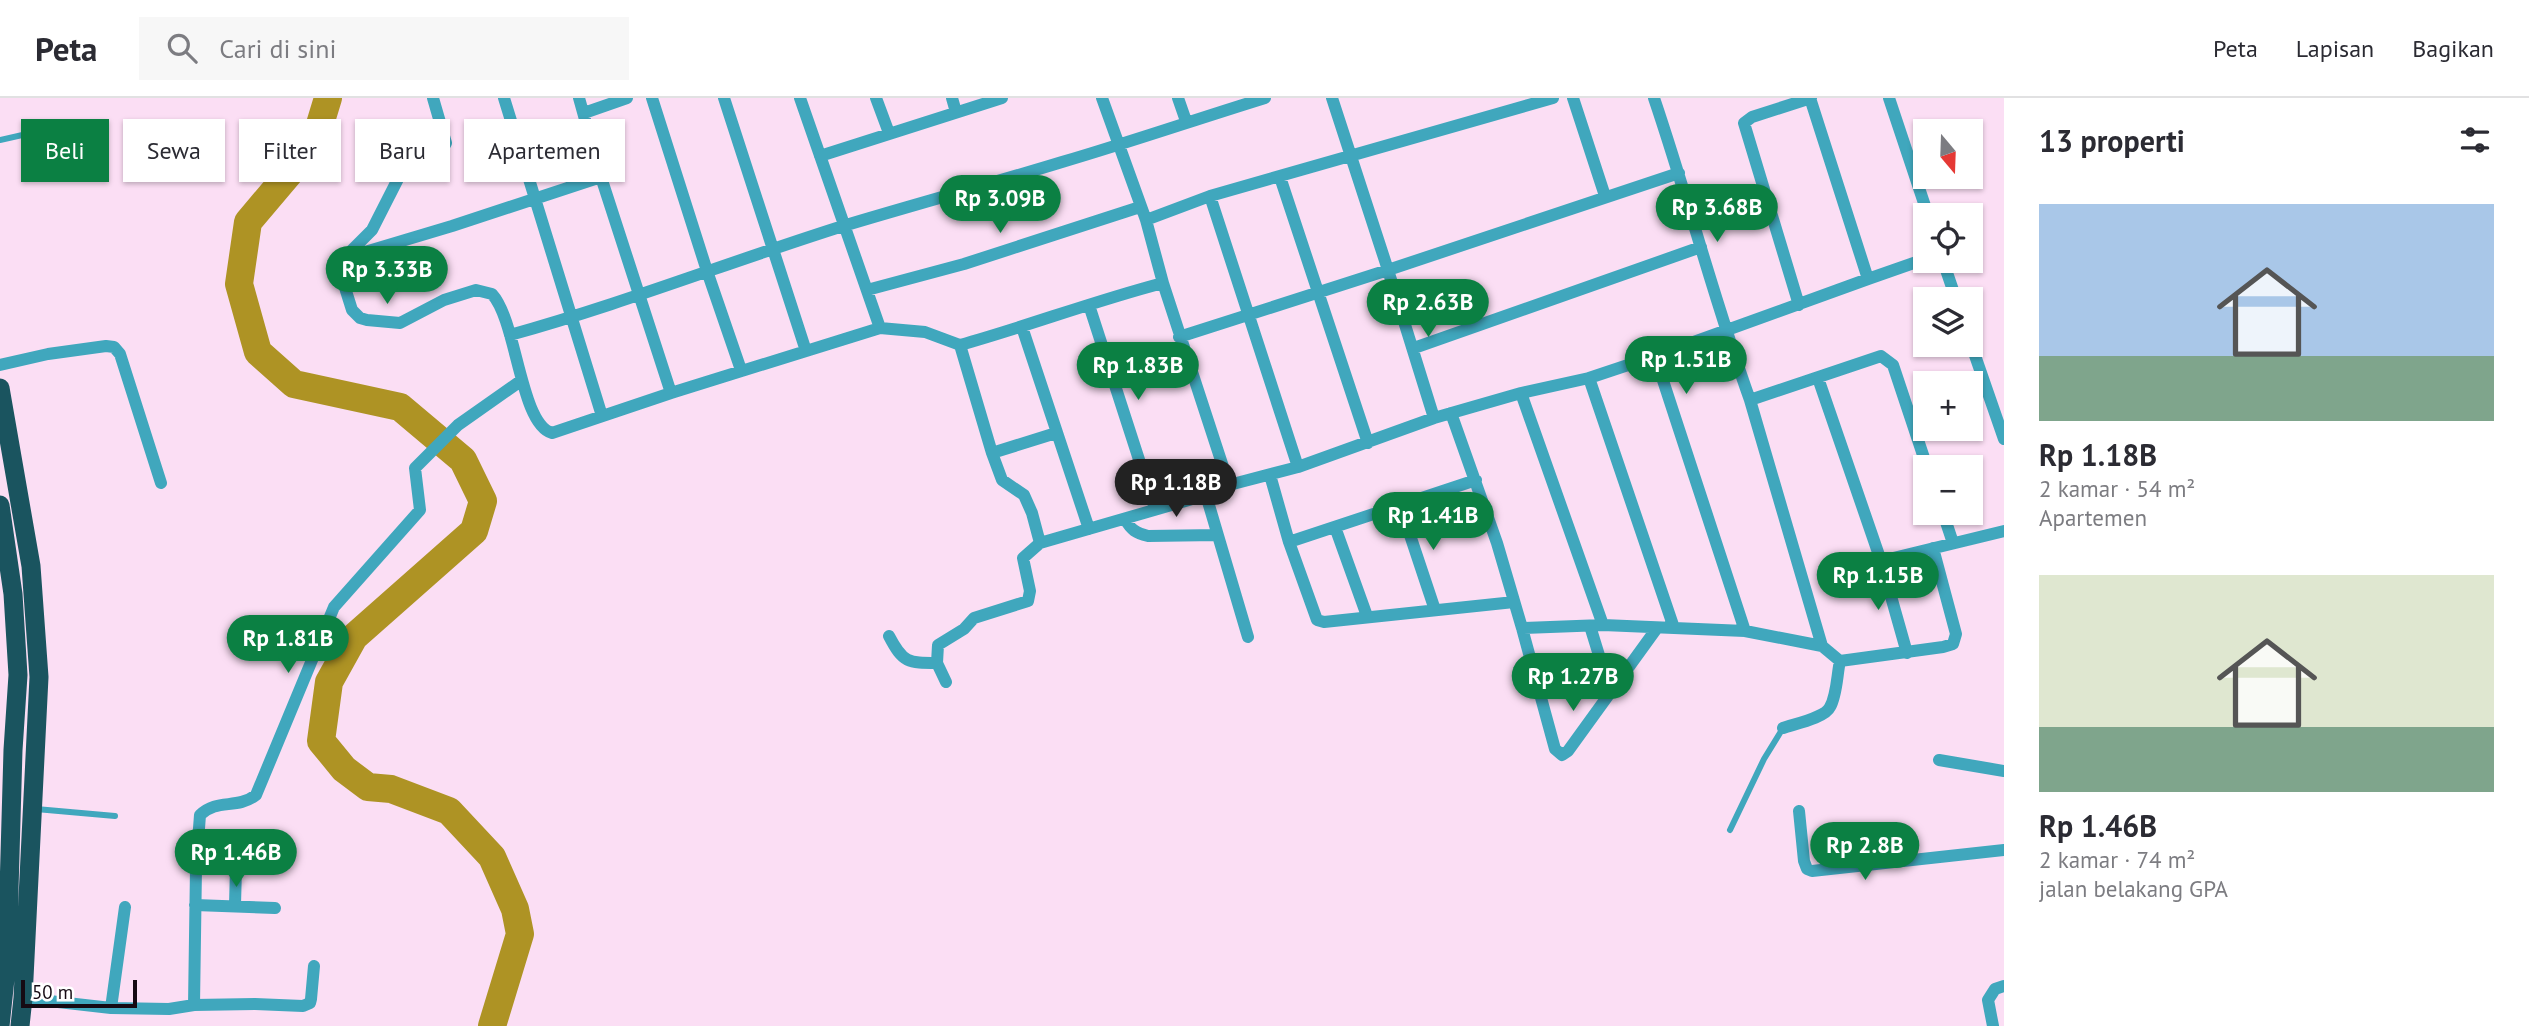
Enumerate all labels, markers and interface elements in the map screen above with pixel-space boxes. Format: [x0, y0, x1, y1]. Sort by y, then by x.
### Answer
search box [139, 17, 629, 80]
text: Peta [35, 27, 97, 70]
icon: search [163, 29, 201, 67]
text: Cari di sini [219, 32, 336, 65]
text: Peta [2213, 33, 2258, 64]
text: Lapisan [2296, 33, 2374, 64]
text: Bagikan [2412, 33, 2494, 64]
chip: Beli [21, 119, 109, 182]
chip: Sewa [123, 119, 225, 182]
chip: Filter [239, 119, 341, 182]
chip: Baru [355, 119, 450, 182]
chip: Apartemen [464, 119, 625, 182]
north arrow [1913, 119, 1983, 189]
map controls [1913, 119, 1983, 525]
text: 13 properti [2039, 121, 2185, 160]
icon: filters [2456, 121, 2494, 159]
pin: Rp 3.09B [928, 176, 1072, 235]
text: Rp 3.09B [955, 183, 1045, 212]
pin: Rp 3.68B [1645, 184, 1789, 244]
text: Rp 3.68B [1672, 192, 1762, 221]
button: locate [1913, 203, 1983, 273]
pin: Rp 3.33B [315, 246, 459, 306]
icon: home [2204, 249, 2330, 375]
text: Rp 3.33B [342, 254, 432, 283]
pin: Rp 2.63B [1356, 280, 1500, 339]
text: Rp 2.63B [1383, 287, 1473, 316]
button: layers [1913, 287, 1983, 357]
pin: Rp 1.51B [1614, 336, 1758, 396]
pin: Rp 1.83B [1066, 342, 1210, 402]
text: Rp 1.51B [1641, 344, 1731, 373]
text: Rp 1.83B [1093, 350, 1183, 379]
button: + [1913, 371, 1983, 441]
text: Rp 1.18B [2039, 435, 2157, 474]
button: − [1913, 455, 1983, 525]
pin: Rp 1.18B [1104, 460, 1248, 519]
text: Rp 1.18B [1131, 467, 1221, 496]
text: 2 kamar · 54 m² [2039, 474, 2195, 503]
pin: Rp 1.41B [1361, 492, 1505, 552]
text: Rp 1.41B [1388, 500, 1478, 529]
text: Apartemen [2039, 503, 2147, 532]
pin: Rp 1.15B [1806, 552, 1950, 612]
text: Rp 1.15B [1833, 560, 1923, 589]
pin: Rp 1.81B [216, 616, 360, 675]
icon: home [2204, 620, 2330, 746]
text: Rp 1.81B [243, 623, 333, 652]
pin: Rp 1.27B [1501, 654, 1645, 713]
text: Rp 1.27B [1528, 661, 1618, 690]
text: Rp 1.46B [2039, 806, 2157, 845]
pin: Rp 2.8B [1800, 822, 1930, 882]
pin: Rp 1.46B [164, 830, 308, 889]
text: Rp 2.8B [1826, 830, 1904, 859]
text: Rp 1.46B [191, 837, 281, 866]
text: 2 kamar · 74 m² [2039, 845, 2195, 874]
text: jalan belakang GPA [2039, 874, 2228, 903]
scale bar [21, 977, 136, 1009]
text: 50 m [32, 980, 73, 1004]

